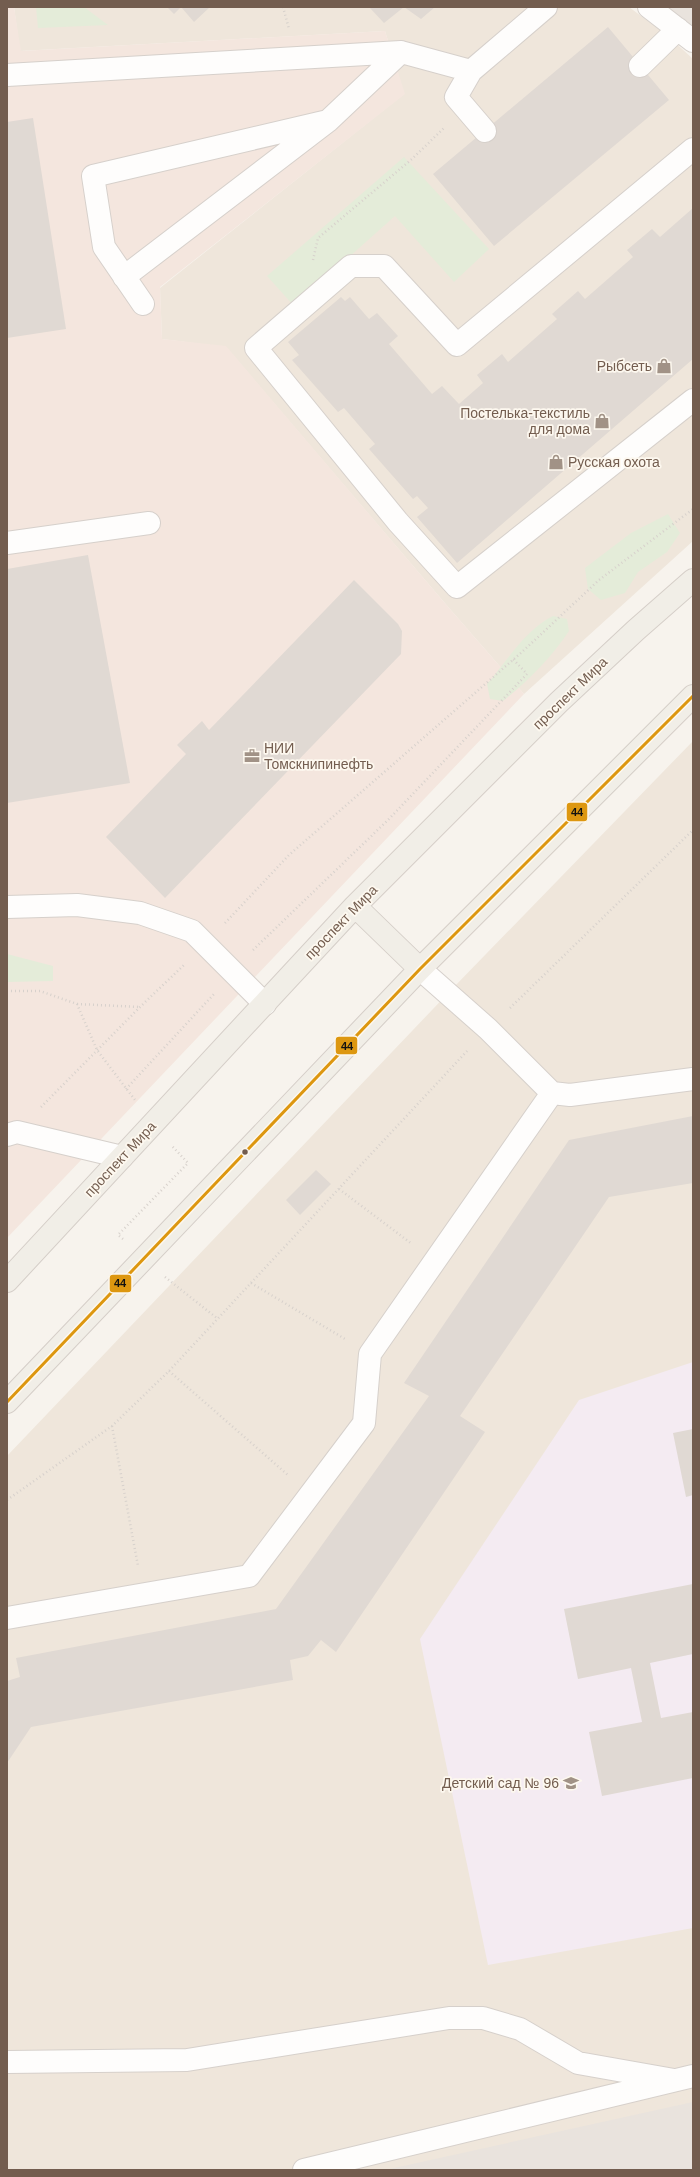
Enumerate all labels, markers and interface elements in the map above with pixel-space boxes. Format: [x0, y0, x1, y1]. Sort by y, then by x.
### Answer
shop icon: Рыбсеть [655, 357, 673, 375]
place label: Рыбсеть [597, 358, 652, 374]
place label: Постелька-текстиль для дома [460, 405, 590, 437]
shop icon: Постелька-текстиль для дома [593, 412, 611, 430]
shop icon: Русская охота [547, 453, 565, 471]
place label: Русская охота [568, 454, 660, 470]
street label: проспект Мира [529, 653, 611, 733]
place label: НИИ Томскнипинефть [264, 740, 373, 772]
office icon: НИИ Томскнипинефть [243, 747, 261, 765]
line badge: 44 [566, 802, 588, 822]
text: 44 [571, 806, 584, 818]
street label: проспект Мира [301, 881, 381, 963]
line badge: 44 [335, 1036, 358, 1055]
text: 44 [341, 1040, 354, 1052]
street label: проспект Мира [81, 1118, 159, 1200]
unlabelled marker [240, 1147, 250, 1157]
line badge: 44 [109, 1274, 132, 1293]
text: 44 [114, 1277, 127, 1289]
school or university icon: Детский сад № 96 [562, 1774, 580, 1792]
place label: Детский сад № 96 [442, 1775, 559, 1791]

